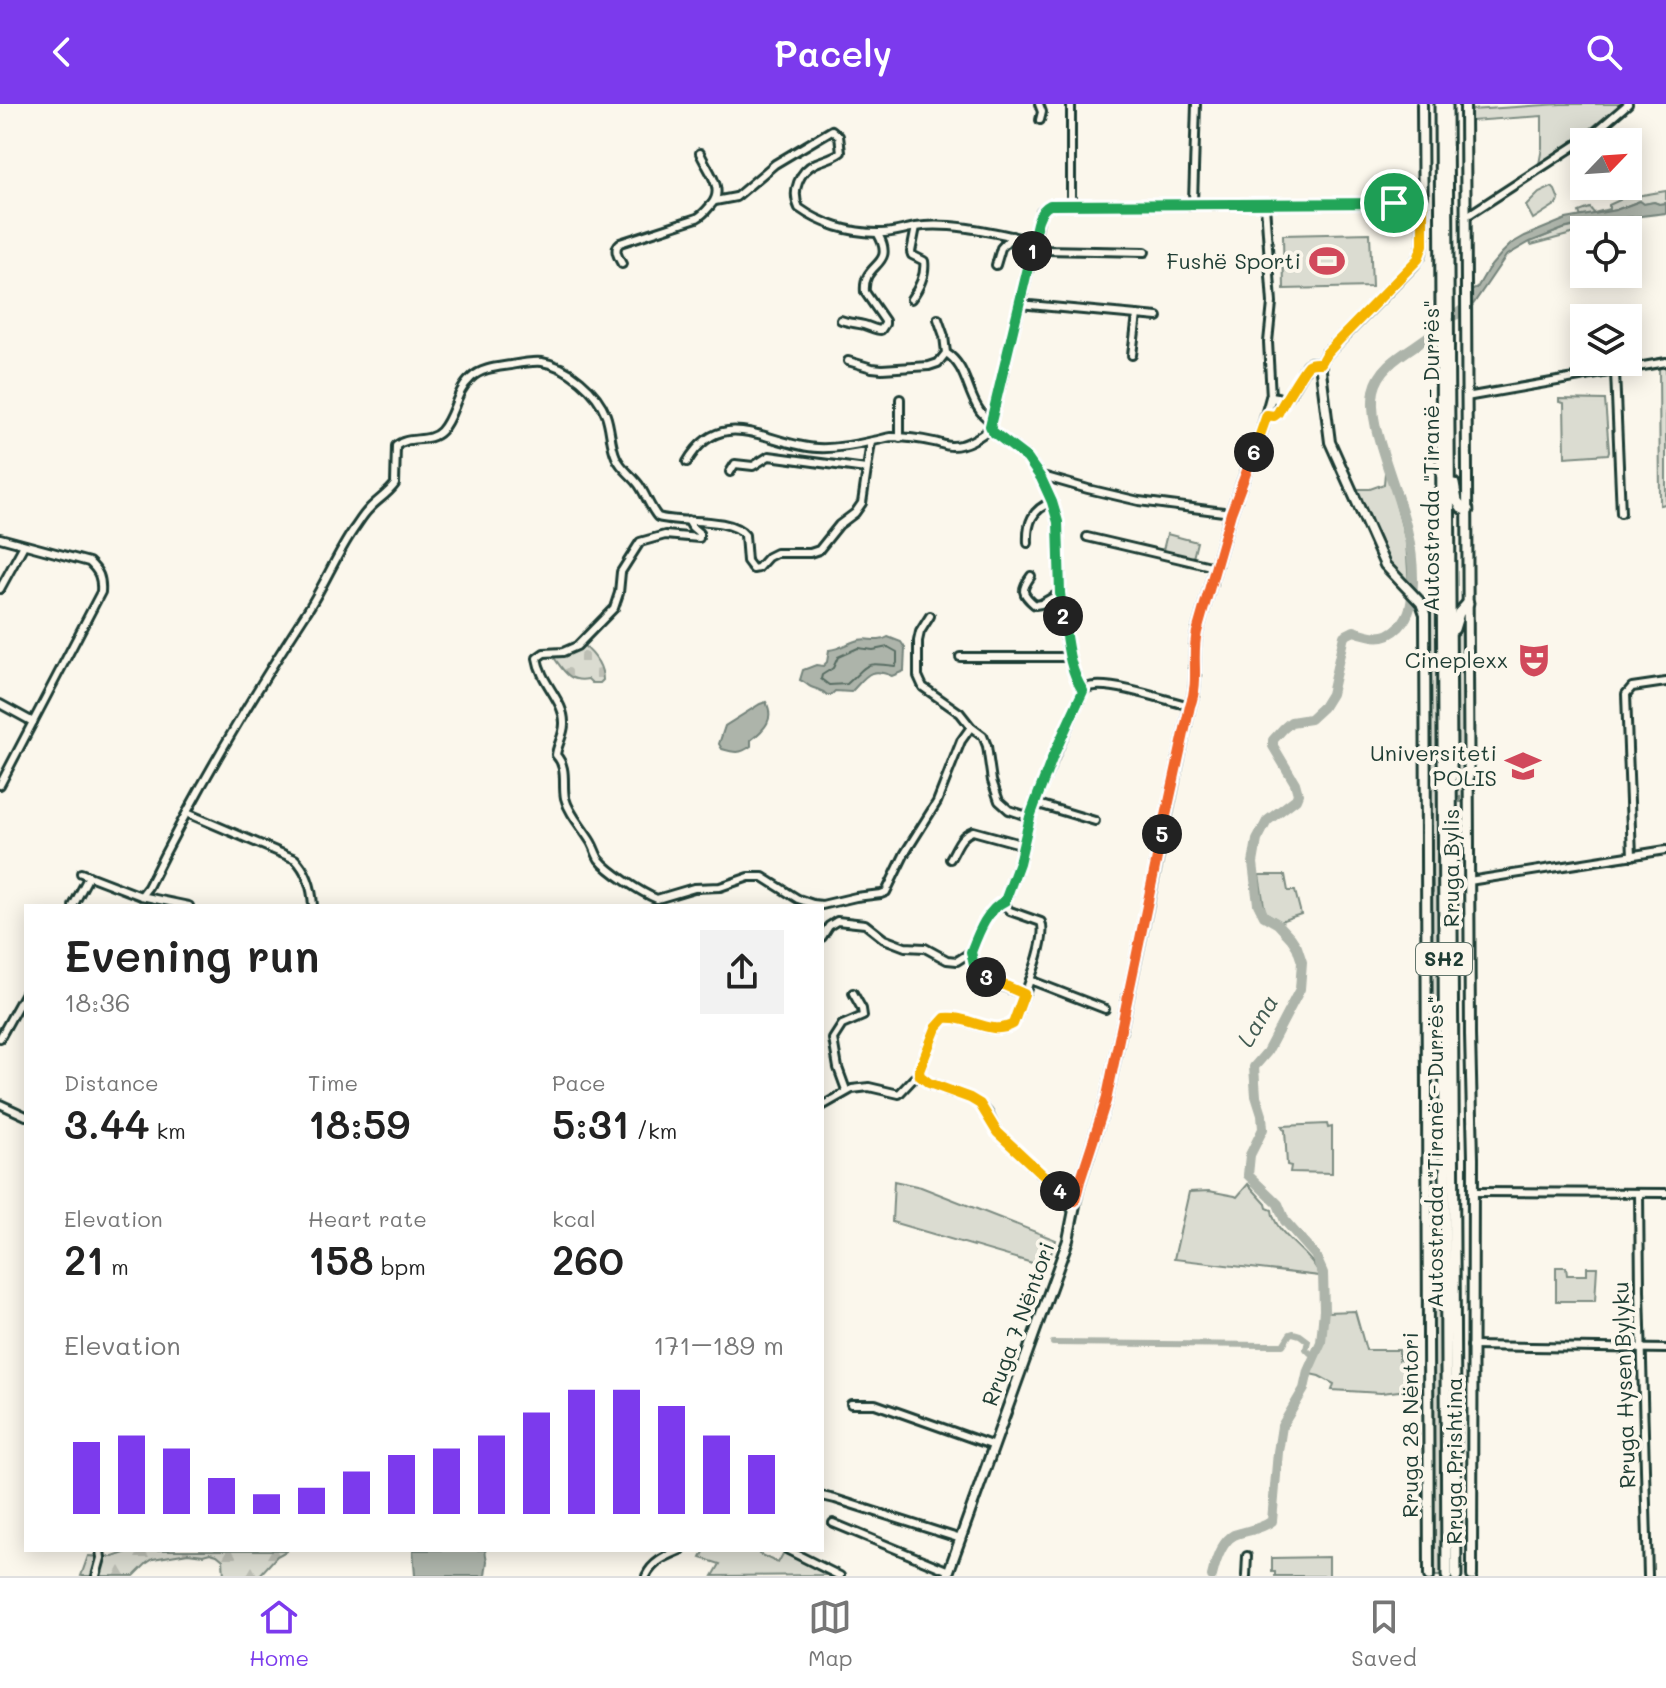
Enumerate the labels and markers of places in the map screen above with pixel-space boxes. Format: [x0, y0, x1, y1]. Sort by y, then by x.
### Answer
pin [1360, 169, 1428, 237]
pin: 1 [1012, 231, 1052, 271]
sports icon: Fushë Sporti [1308, 242, 1346, 280]
place label: Fushë Sporti [1166, 246, 1301, 275]
pin: 6 [1234, 432, 1274, 472]
pin: 2 [1043, 596, 1083, 636]
theatre icon: Cineplexx [1515, 641, 1553, 679]
place label: Cineplexx [1405, 645, 1508, 674]
place label: Universiteti POLIS [1370, 738, 1497, 792]
school or university icon: Universiteti POLIS [1504, 747, 1542, 785]
pin: 5 [1142, 814, 1182, 854]
pin: 3 [966, 957, 1006, 997]
pin: 4 [1040, 1171, 1080, 1211]

